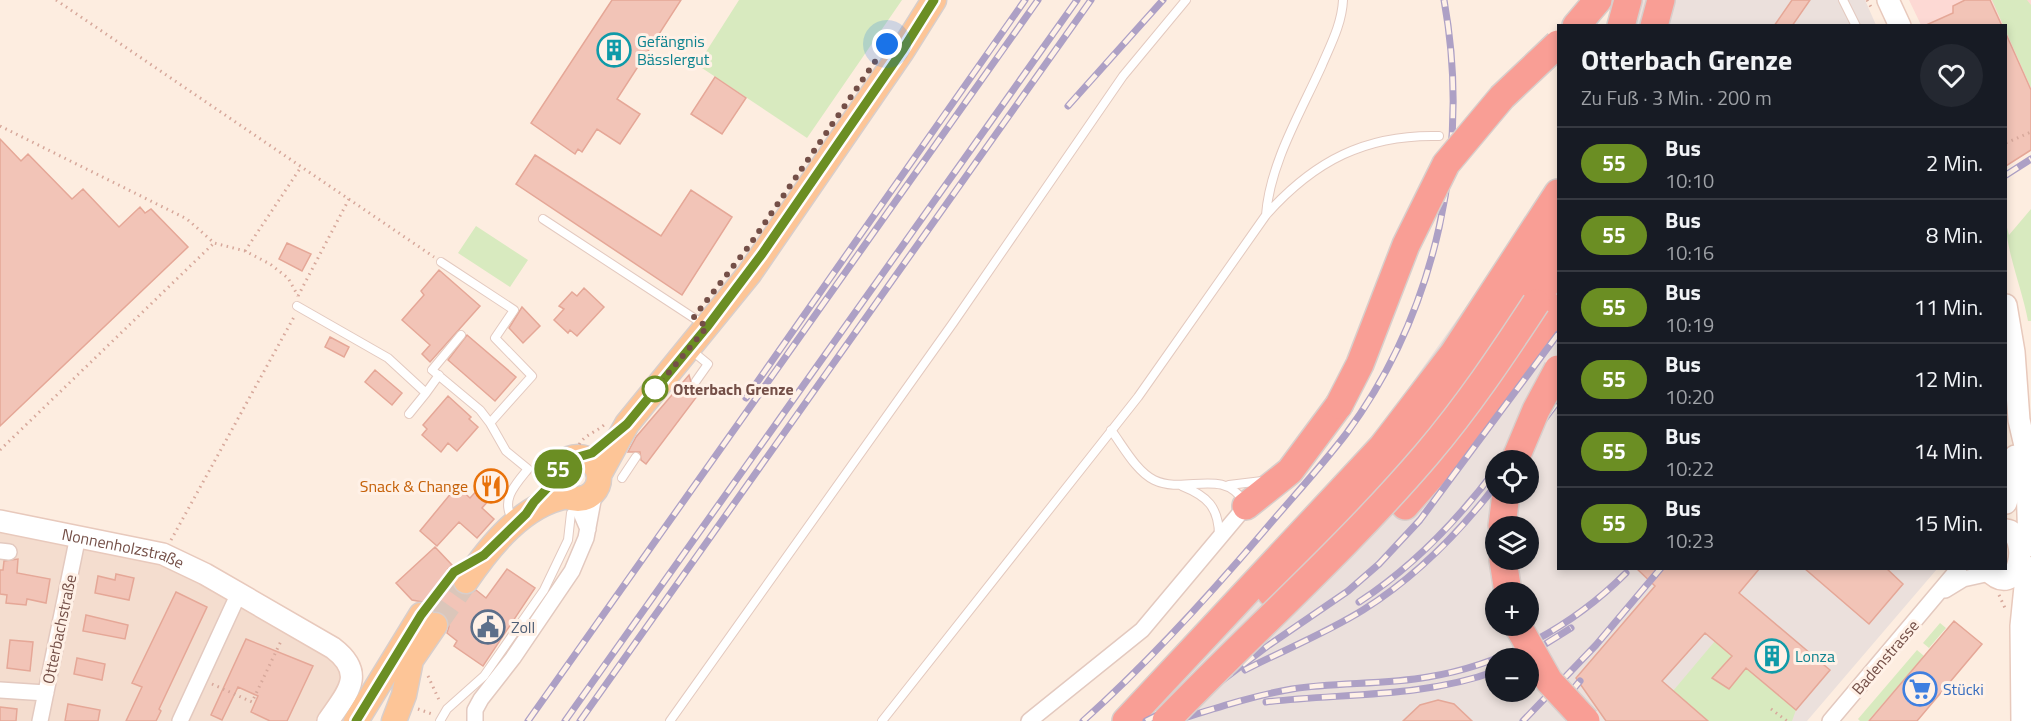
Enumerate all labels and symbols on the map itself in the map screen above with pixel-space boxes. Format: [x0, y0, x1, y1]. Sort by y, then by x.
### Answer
place label: Gefängnis Bässlergut [637, 29, 710, 71]
your location [872, 29, 902, 59]
building icon: Gefängnis Bässlergut [596, 32, 632, 68]
marker: Otterbach Grenze [642, 376, 668, 402]
place label: Otterbach Grenze [673, 377, 794, 401]
line badge: 55 [531, 450, 585, 488]
restaurant icon: Snack & Change [473, 468, 509, 504]
place label: Snack & Change [360, 474, 468, 498]
street label: Nonnenholzstraße [60, 522, 188, 574]
street label: Otterbachstraße [36, 572, 82, 686]
public building icon: Zoll [470, 609, 506, 645]
street label: Badenstrasse [1846, 614, 1924, 700]
place label: Zoll [511, 615, 535, 639]
building icon: Lonza [1754, 638, 1790, 674]
place label: Lonza [1795, 644, 1835, 668]
supermarket icon: Stücki [1902, 671, 1938, 707]
place label: Stücki [1943, 677, 1984, 701]

